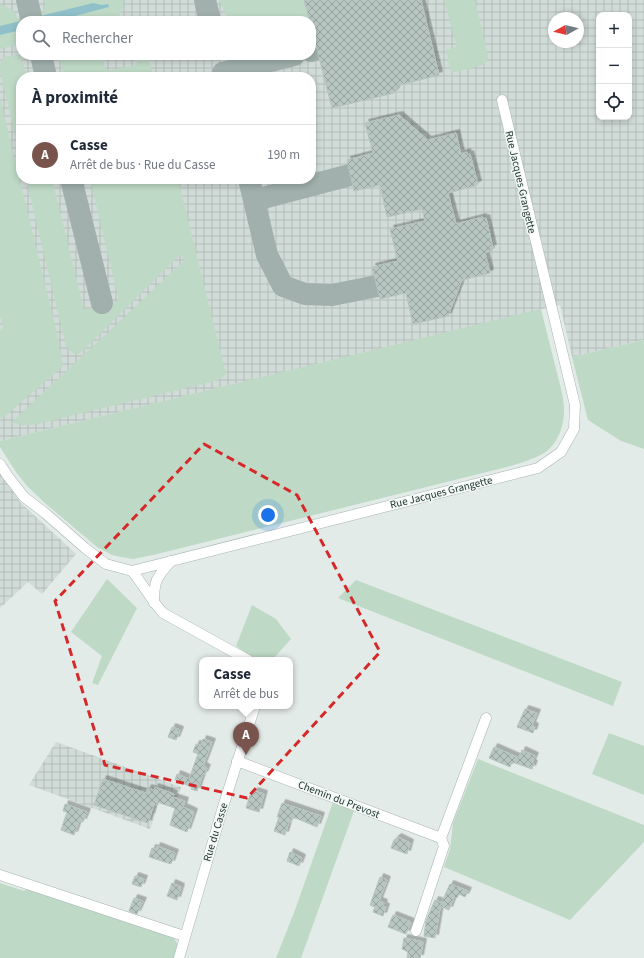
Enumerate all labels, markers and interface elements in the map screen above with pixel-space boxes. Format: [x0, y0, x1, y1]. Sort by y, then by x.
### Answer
north arrow [548, 12, 584, 48]
map controls [596, 12, 632, 120]
button: + [596, 12, 632, 48]
search box [16, 16, 316, 60]
icon: search [30, 27, 52, 49]
text: Rechercher [62, 28, 133, 49]
button: − [596, 48, 632, 84]
button: locate [596, 84, 632, 120]
text: À proximité [32, 86, 118, 110]
street label: Rue Jacques Grangette [501, 129, 540, 235]
text: Casse [70, 135, 108, 156]
text: A [41, 146, 49, 164]
text: 190 m [267, 146, 300, 164]
text: Arrêt de bus · Rue du Casse [70, 156, 215, 174]
street label: Rue Jacques Grangette [388, 472, 494, 512]
your location [258, 505, 278, 525]
popup [199, 657, 293, 709]
text: Casse [213, 664, 251, 685]
text: Arrêt de bus [213, 685, 279, 703]
pin: A [233, 722, 259, 755]
street label: Chemin du Prevost [296, 777, 382, 822]
street label: Rue du Casse [199, 800, 232, 863]

